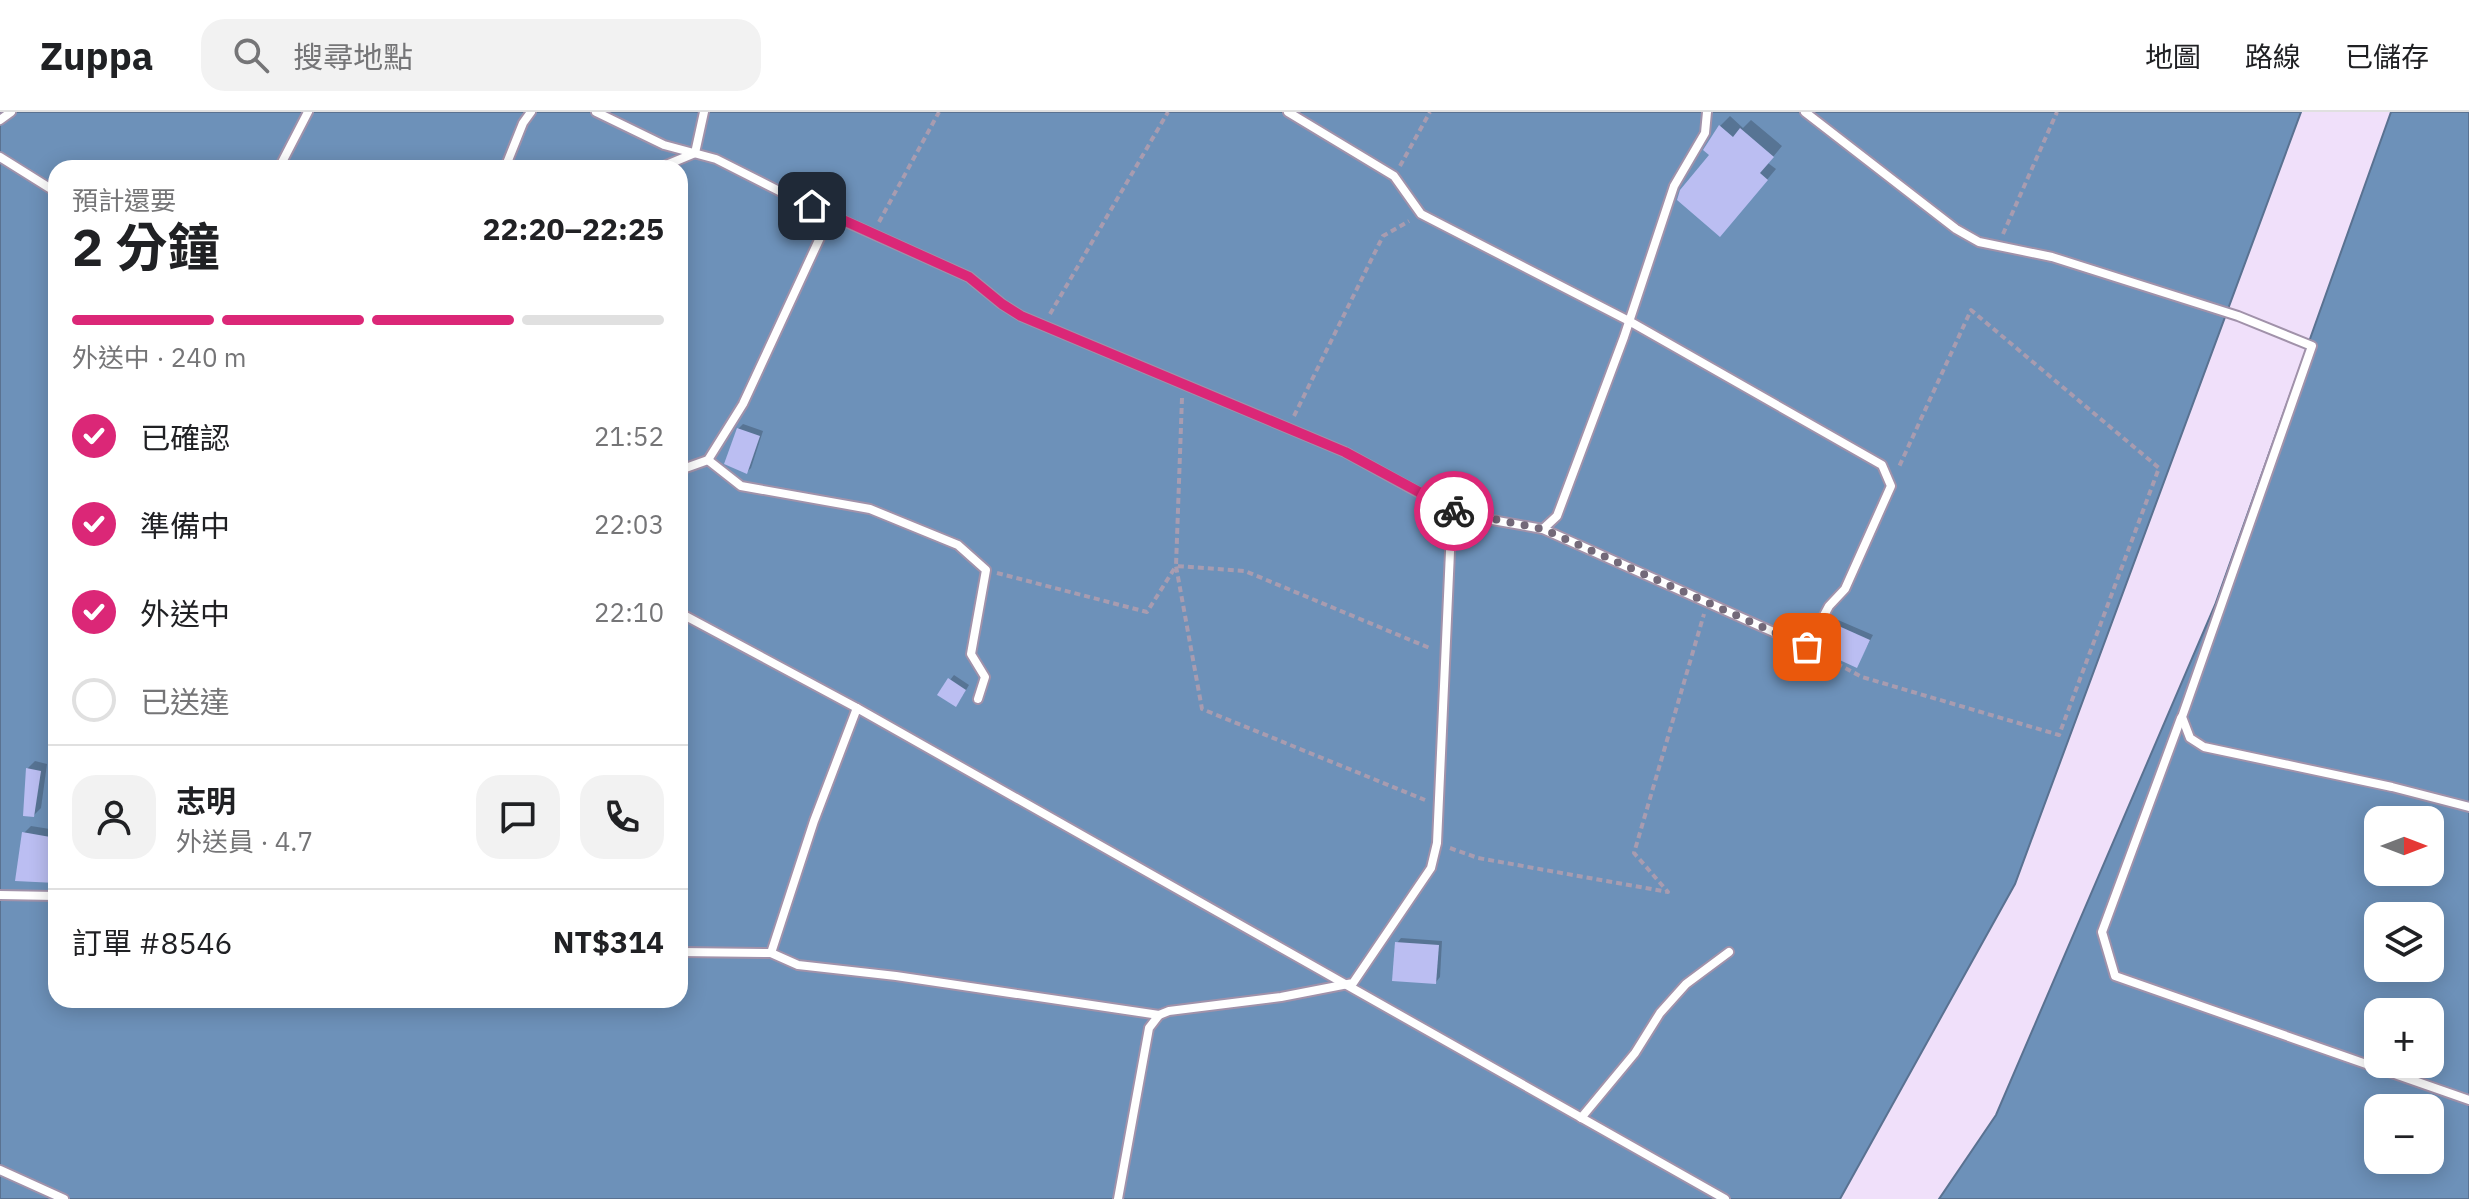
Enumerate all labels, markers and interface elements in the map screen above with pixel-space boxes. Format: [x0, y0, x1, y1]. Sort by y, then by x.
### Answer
search box [201, 19, 761, 91]
text: Zuppa [40, 31, 153, 80]
icon: search [229, 33, 273, 77]
text: 搜尋地點 [293, 37, 413, 76]
text: 地圖 [2145, 38, 2201, 75]
text: 路線 [2245, 38, 2301, 75]
text: 已儲存 [2345, 38, 2429, 75]
pin [778, 172, 846, 240]
text: 預計還要 [72, 183, 176, 217]
icon: home [790, 184, 834, 228]
text: 22:20–22:25 [483, 209, 664, 248]
text: 2 分鐘 [72, 213, 219, 280]
text: 外送中 · 240 m [72, 340, 246, 374]
icon: check [72, 414, 116, 458]
text: 已確認 [140, 418, 230, 457]
text: 21:52 [594, 419, 664, 453]
courier [1414, 471, 1494, 551]
icon: bike [1432, 489, 1476, 533]
icon: check [72, 502, 116, 546]
text: 準備中 [140, 506, 230, 545]
text: 22:03 [594, 507, 664, 541]
icon: check [72, 590, 116, 634]
text: 外送中 [140, 594, 230, 633]
text: 22:10 [594, 595, 664, 629]
pin [1773, 613, 1841, 681]
icon: bag [1785, 625, 1829, 669]
text: 已送達 [140, 682, 230, 721]
button: person [72, 775, 156, 859]
button: chat [476, 775, 560, 859]
button: phone [580, 775, 664, 859]
text: 志明 [176, 781, 236, 820]
north arrow [2364, 806, 2444, 886]
map controls [2364, 806, 2444, 1174]
text: 外送員 · 4.7 [176, 824, 313, 858]
button: layers [2364, 902, 2444, 982]
text: NT$314 [553, 922, 664, 961]
text: 訂單 #8546 [72, 923, 232, 962]
button: + [2364, 998, 2444, 1078]
button: − [2364, 1094, 2444, 1174]

